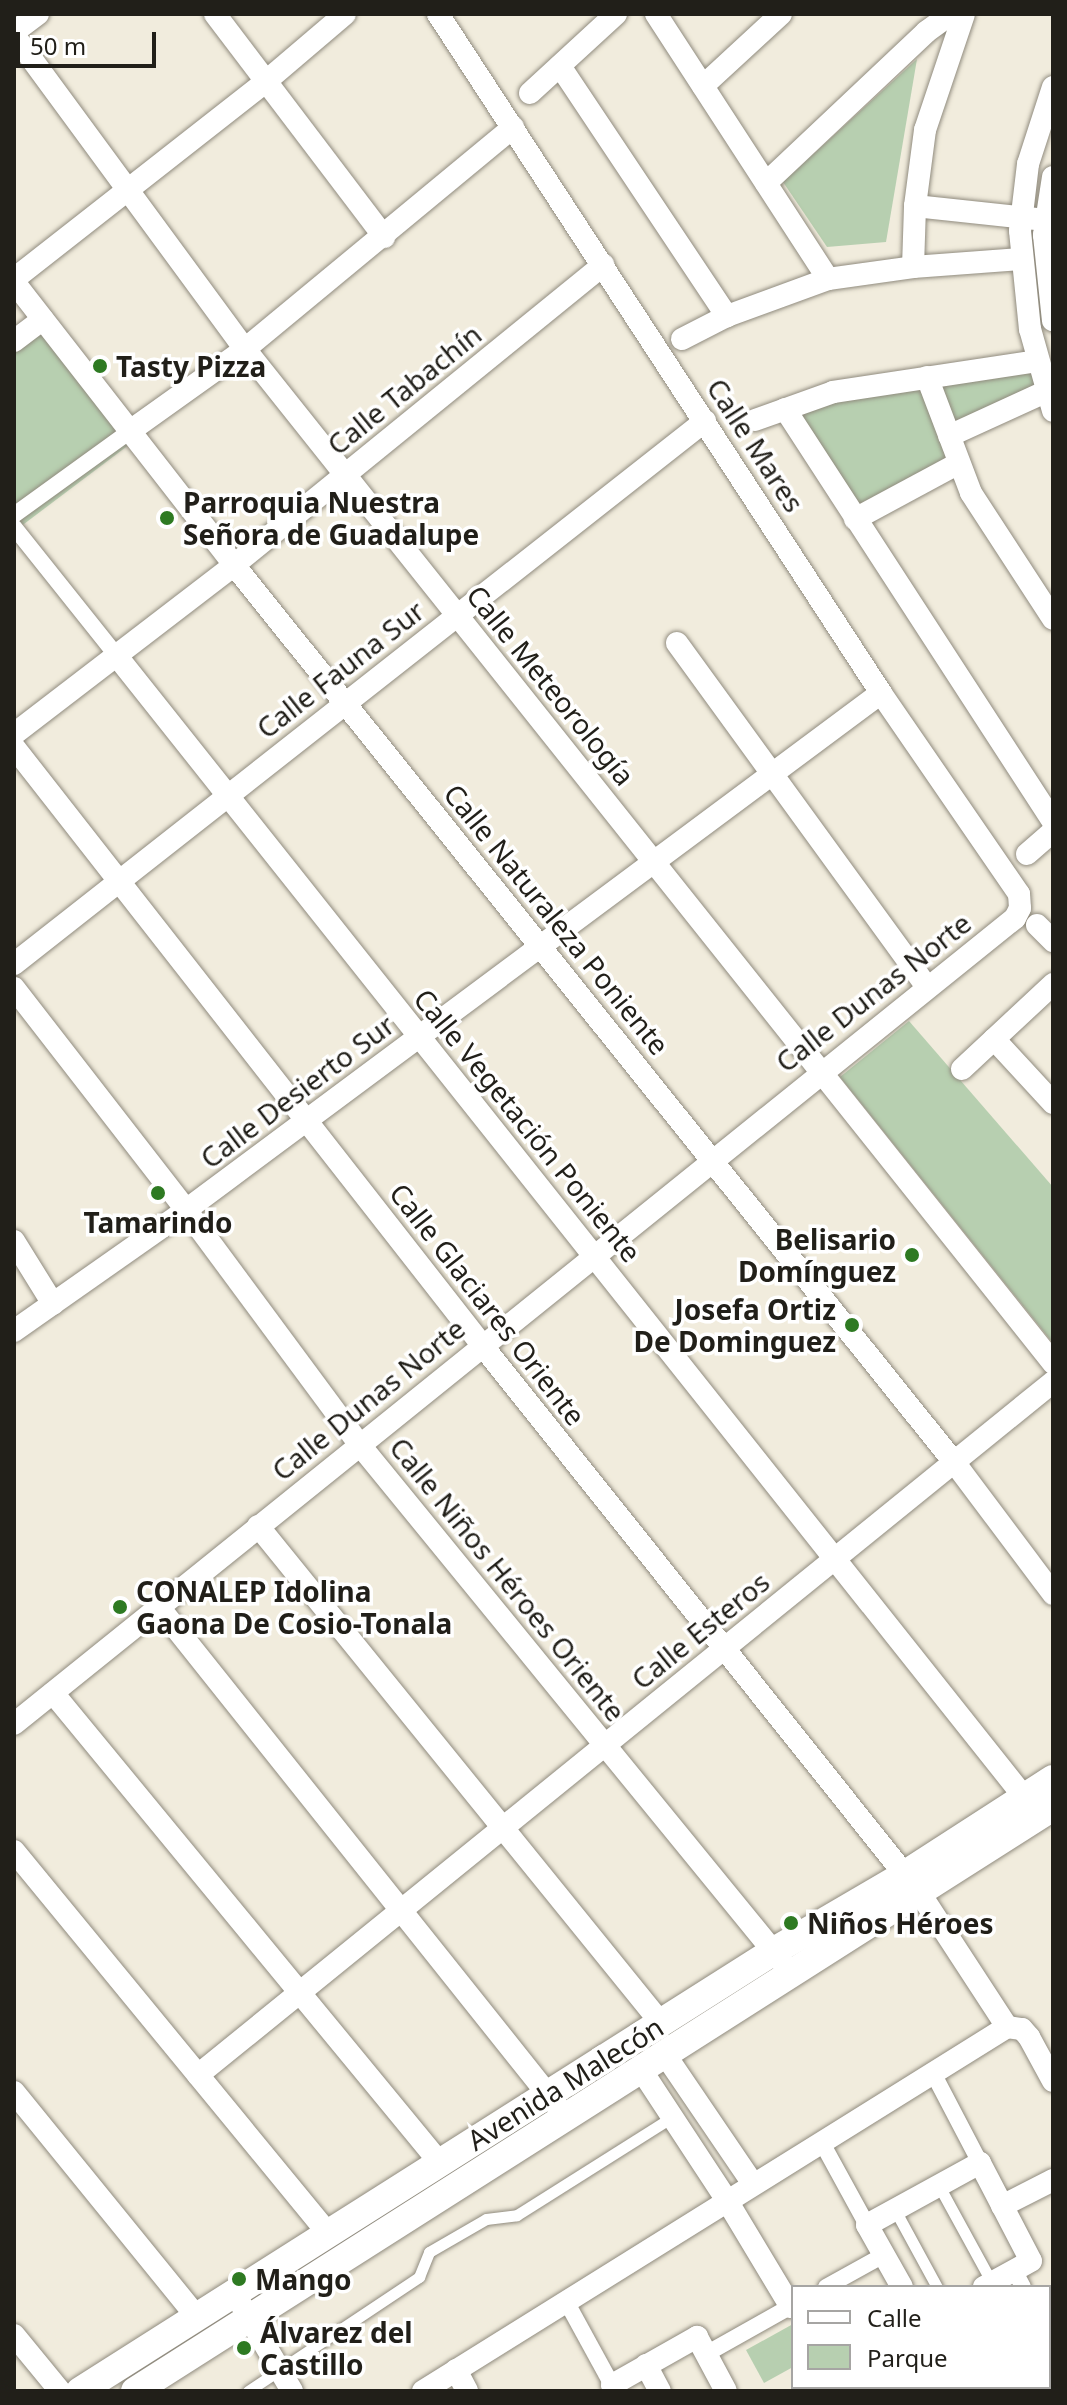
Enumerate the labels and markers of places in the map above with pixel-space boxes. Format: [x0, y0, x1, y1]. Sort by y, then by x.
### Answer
place label: Tasty Pizza [116, 349, 266, 383]
marker: Tasty Pizza [91, 357, 109, 375]
place label: Parroquia Nuestra Señora de Guadalupe [183, 485, 479, 551]
marker: Parroquia Nuestra Señora de Guadalupe [158, 509, 176, 527]
marker: Tamarindo [149, 1184, 167, 1202]
place label: Tamarindo [83, 1205, 233, 1239]
place label: Belisario Domínguez [738, 1222, 896, 1288]
marker: Belisario Domínguez [903, 1246, 921, 1264]
place label: Josefa Ortiz De Dominguez [634, 1292, 836, 1358]
marker: Josefa Ortiz De Dominguez [843, 1316, 861, 1334]
place label: CONALEP Idolina Gaona De Cosio-Tonala [136, 1574, 452, 1640]
marker: CONALEP Idolina Gaona De Cosio-Tonala [111, 1598, 129, 1616]
place label: Niños Héroes [807, 1906, 994, 1940]
marker: Niños Héroes [782, 1914, 800, 1932]
place label: Mango [255, 2262, 352, 2296]
marker: Mango [230, 2270, 248, 2288]
place label: Álvarez del Castillo [260, 2315, 413, 2381]
marker: Álvarez del Castillo [235, 2339, 253, 2357]

